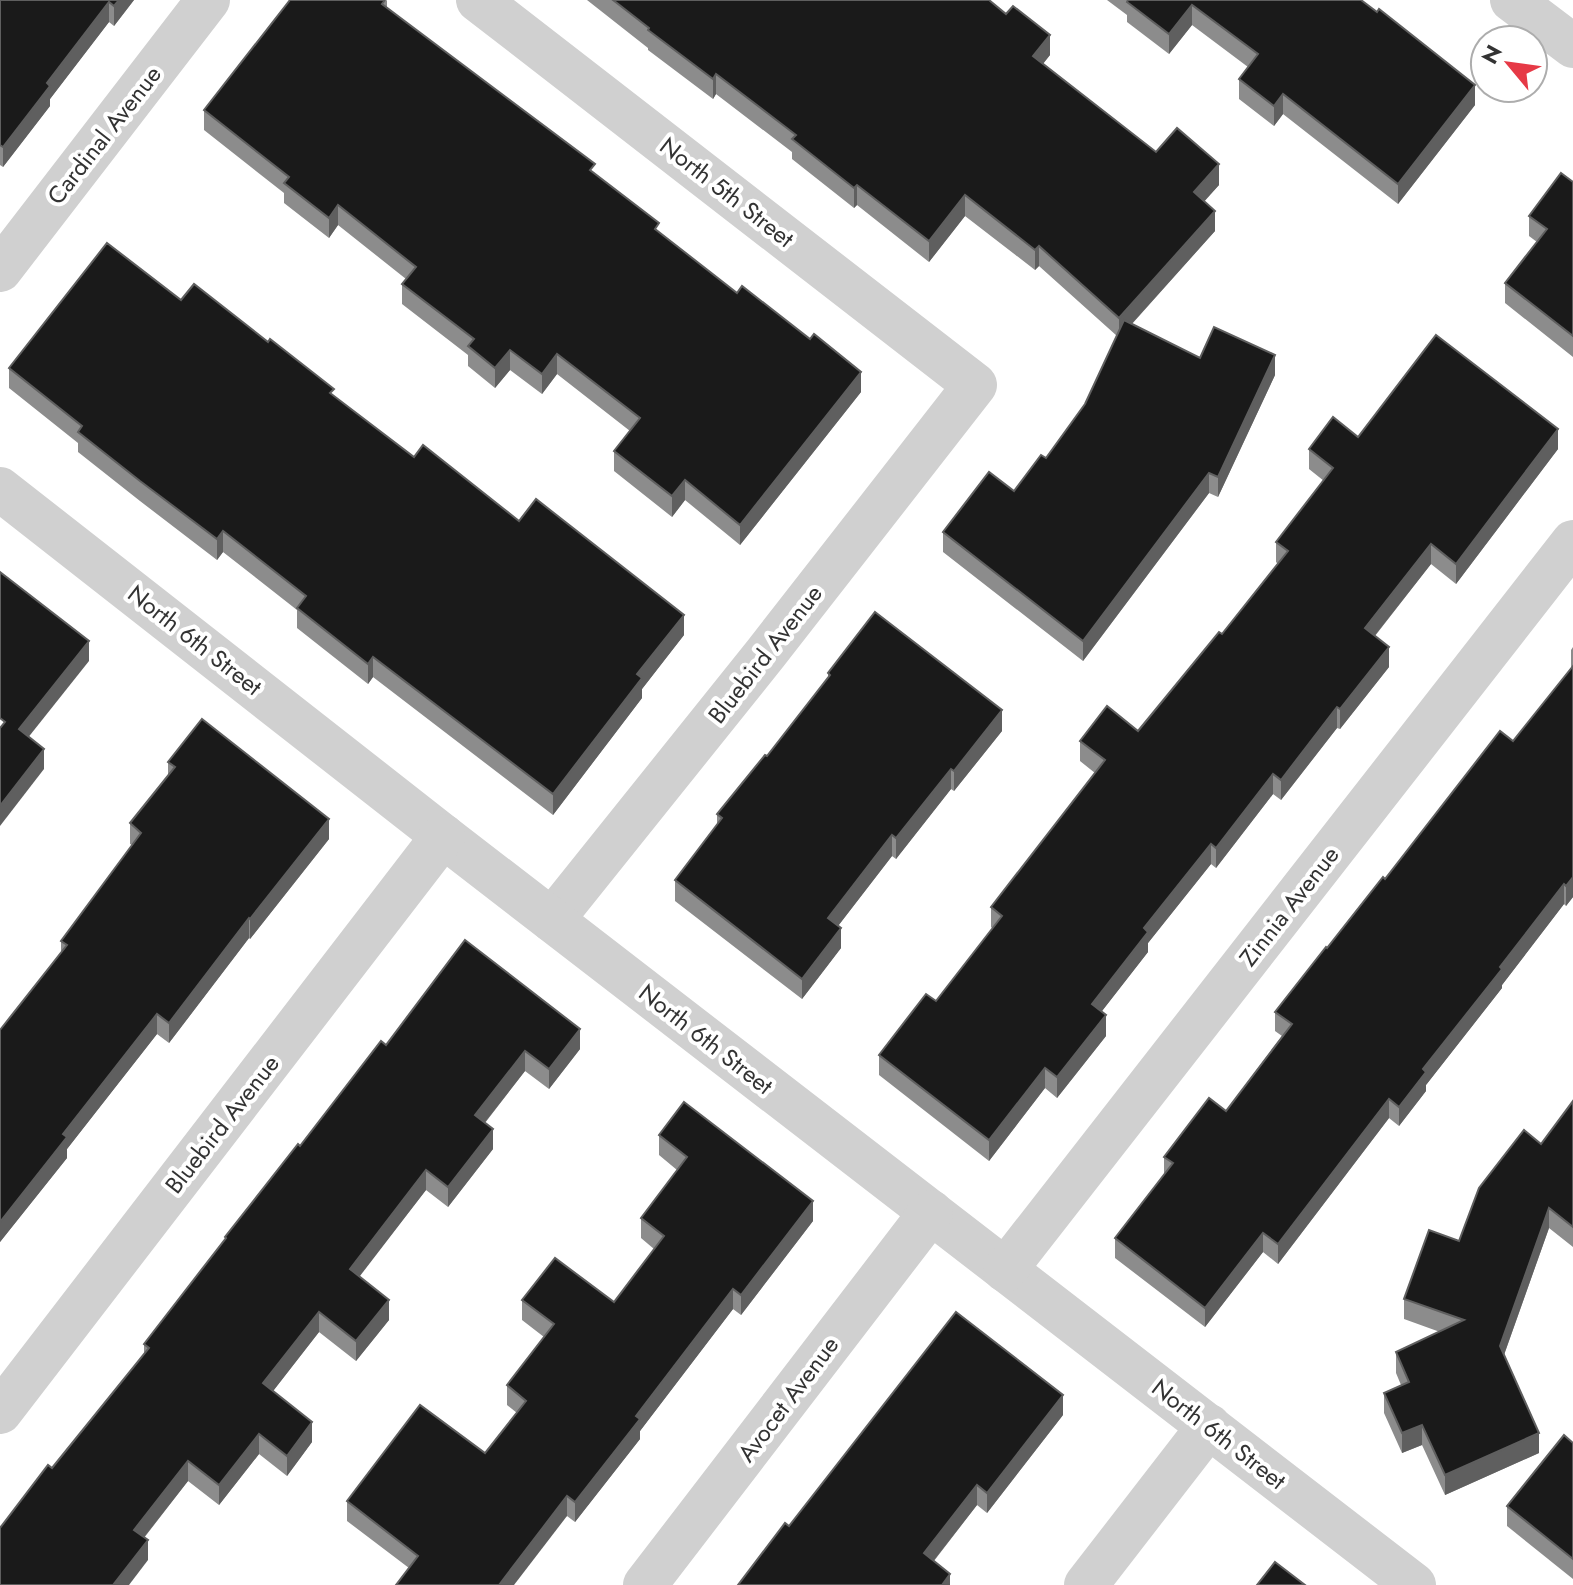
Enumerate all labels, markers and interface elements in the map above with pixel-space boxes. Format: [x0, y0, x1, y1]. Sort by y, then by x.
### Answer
north arrow [1469, 24, 1549, 104]
text: N [1473, 39, 1510, 70]
street label: Cardinal Avenue [39, 58, 169, 212]
street label: North 5th Street [652, 128, 802, 256]
street label: North 6th Street [120, 576, 270, 704]
street label: Bluebird Avenue [700, 577, 830, 731]
street label: Zinnia Avenue [1231, 838, 1347, 974]
street label: North 6th Street [631, 975, 781, 1103]
street label: Bluebird Avenue [157, 1047, 287, 1201]
street label: Avocet Avenue [729, 1329, 847, 1469]
street label: North 6th Street [1144, 1370, 1294, 1498]

